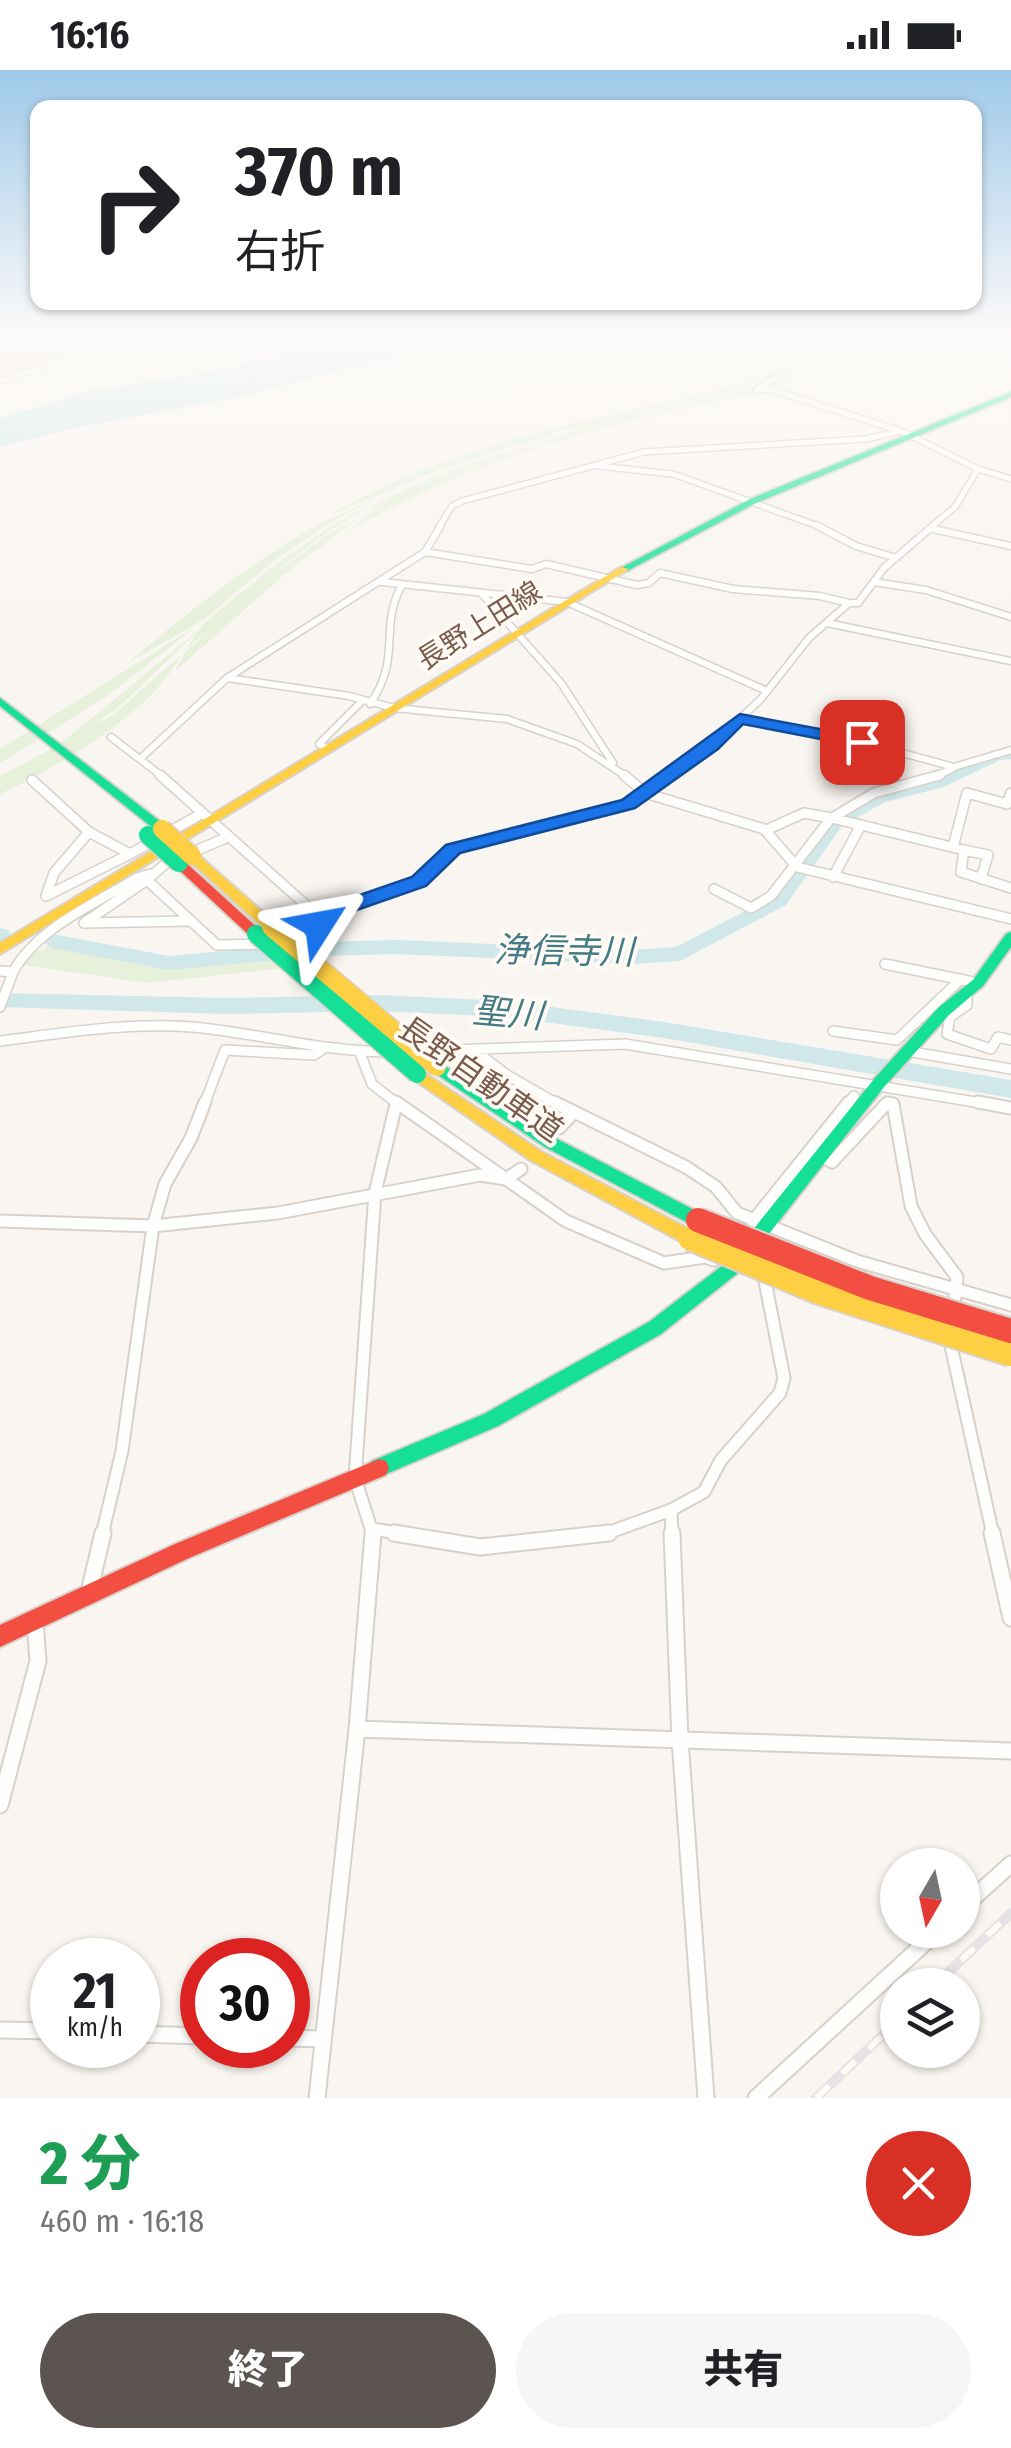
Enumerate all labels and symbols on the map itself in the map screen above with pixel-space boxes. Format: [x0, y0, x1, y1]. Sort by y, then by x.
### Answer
street label: 長野上田線 [411, 574, 547, 677]
pin [820, 700, 905, 785]
position arrow [267, 873, 371, 977]
water label: 浄信寺川 [494, 929, 638, 973]
water label: 聖川 [471, 989, 549, 1037]
street label: 長野自動車道 [391, 1008, 571, 1150]
north arrow [880, 1848, 980, 1948]
speed limit sign: 30 [180, 1938, 310, 2068]

